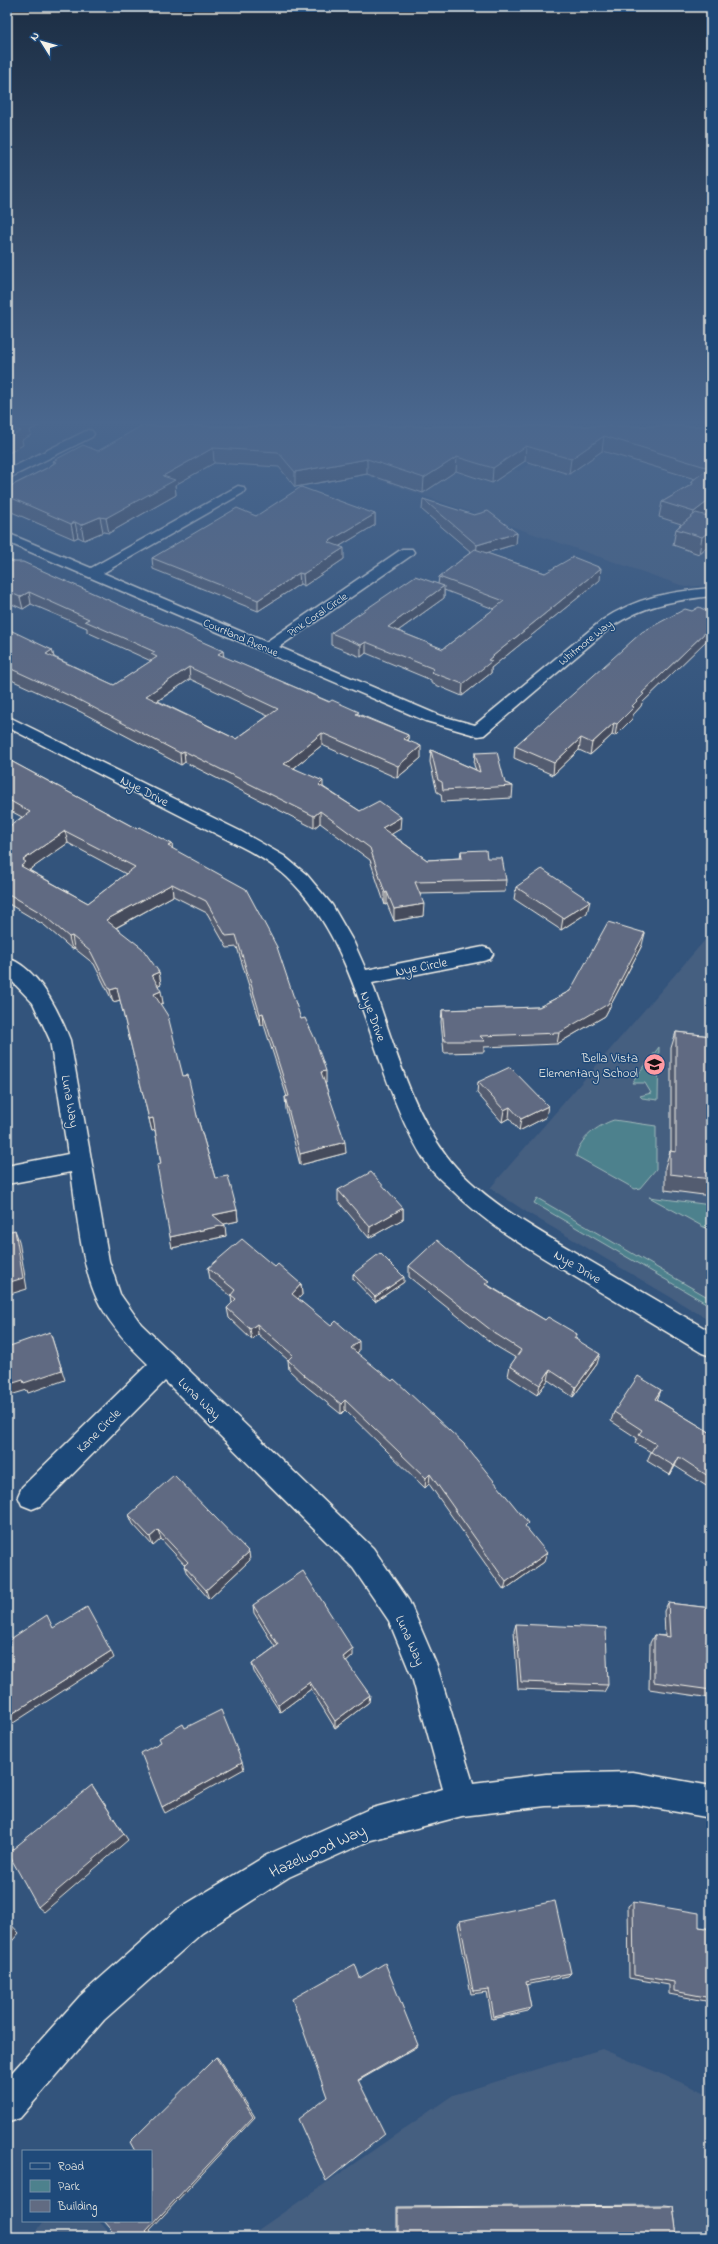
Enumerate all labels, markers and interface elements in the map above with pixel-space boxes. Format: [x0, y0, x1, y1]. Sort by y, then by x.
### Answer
north arrow [22, 22, 62, 62]
text: N [26, 29, 43, 44]
street label: Pink Coral Circle [284, 589, 351, 641]
street label: Courtland Avenue [201, 615, 281, 661]
street label: Whitmore Way [555, 616, 617, 670]
street label: Nye Drive [116, 771, 172, 813]
street label: Nye Circle [394, 953, 449, 983]
street label: Nye Drive [354, 989, 391, 1045]
place label: Bella Vista Elementary School [538, 1049, 638, 1084]
school or university icon: Bella Vista Elementary School [641, 1051, 667, 1077]
street label: Luna Way [55, 1073, 83, 1129]
street label: Nye Drive [549, 1246, 605, 1290]
street label: Luna Way [173, 1374, 225, 1425]
street label: Kane Circle [73, 1404, 126, 1458]
street label: Luna Way [389, 1612, 429, 1669]
street label: Hazelwood Way [265, 1819, 370, 1885]
legend [22, 2150, 152, 2222]
text: Road [58, 2158, 84, 2176]
text: Park [58, 2178, 80, 2196]
text: Building [57, 2198, 97, 2217]

